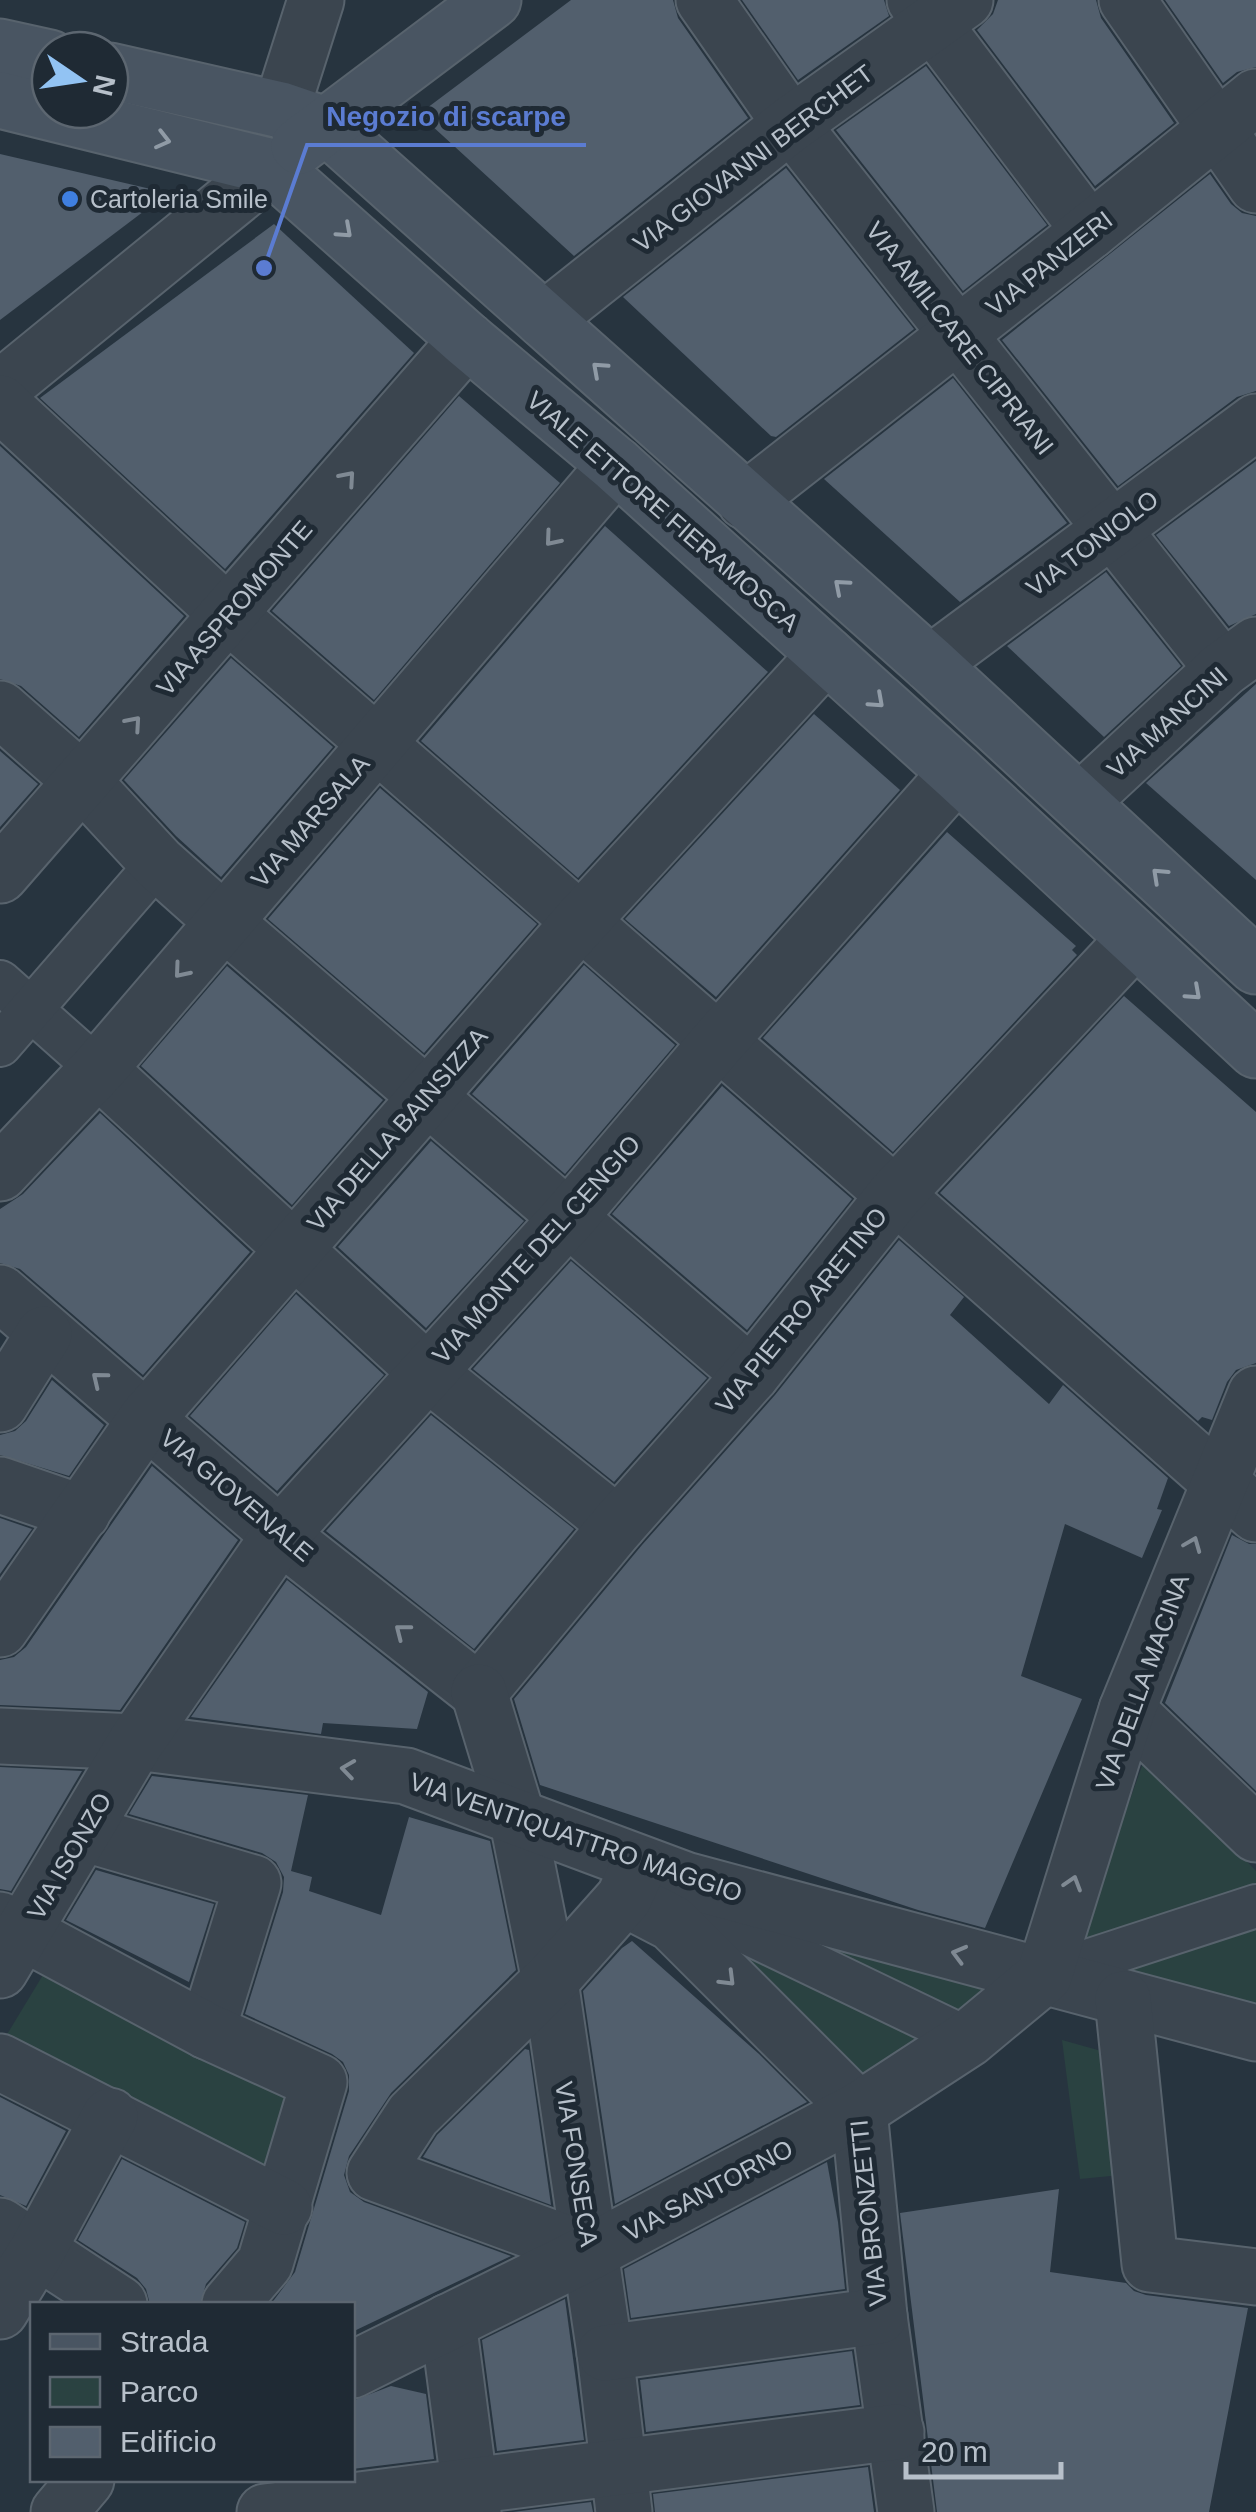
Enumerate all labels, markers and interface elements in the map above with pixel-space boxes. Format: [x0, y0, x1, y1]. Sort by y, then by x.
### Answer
north arrow [30, 30, 130, 130]
street label: VIA GIOVANNI BERCHET [628, 59, 878, 257]
text: N [86, 72, 121, 99]
callout: Negozio di scarpe [307, 87, 586, 145]
text: Negozio di scarpe [326, 101, 566, 132]
one-way arrow [154, 128, 171, 149]
place label: Cartoleria Smile [90, 185, 268, 213]
marker: Cartoleria Smile [59, 188, 81, 210]
street label: VIA PANZERI [980, 205, 1118, 321]
street label: VIA AMILCARE CIPRIANI [860, 216, 1060, 460]
one-way arrow [333, 220, 352, 238]
one-way arrow [592, 363, 611, 381]
street label: VIALE ETTORE FIERAMOSCA [521, 385, 805, 637]
one-way arrow [336, 471, 354, 490]
street label: VIA TONIOLO [1021, 484, 1163, 602]
street label: VIA ASPROMONTE [151, 515, 317, 701]
one-way arrow [546, 528, 564, 546]
one-way arrow [834, 580, 853, 598]
street label: VIA MANCINI [1101, 661, 1233, 783]
one-way arrow [865, 690, 884, 708]
one-way arrow [123, 717, 141, 735]
street label: VIA MARSALA [245, 749, 375, 893]
one-way arrow [1152, 869, 1171, 887]
one-way arrow [174, 960, 192, 978]
one-way arrow [1182, 981, 1201, 999]
street label: VIA DELLA BAINSIZZA [301, 1022, 493, 1236]
street label: VIA MONTE DEL CENGIO [426, 1130, 646, 1368]
street label: VIA PIETRO ARETINO [710, 1202, 892, 1418]
one-way arrow [92, 1373, 110, 1391]
street label: VIA GIOVENALE [155, 1423, 319, 1567]
one-way arrow [1182, 1536, 1202, 1554]
street label: VIA DELLA MACINA [1090, 1570, 1194, 1794]
one-way arrow [396, 1625, 414, 1643]
one-way arrow [340, 1759, 356, 1780]
street label: VIA VENTIQUATTRO MAGGIO [406, 1767, 746, 1907]
street label: VIA ISONZO [21, 1788, 117, 1924]
one-way arrow [1061, 1876, 1082, 1893]
one-way arrow [951, 1944, 968, 1965]
one-way arrow [716, 1967, 734, 1985]
street label: VIA FONSECA [550, 2079, 604, 2249]
street label: VIA BRONZETTI [844, 2118, 892, 2308]
street label: VIA SANTORNO [619, 2134, 797, 2246]
legend [30, 2302, 355, 2482]
text: Strada [120, 2325, 209, 2358]
text: Parco [120, 2375, 198, 2408]
scale bar [906, 2417, 1061, 2479]
text: Edificio [120, 2425, 217, 2458]
text: 20 m [921, 2435, 988, 2468]

